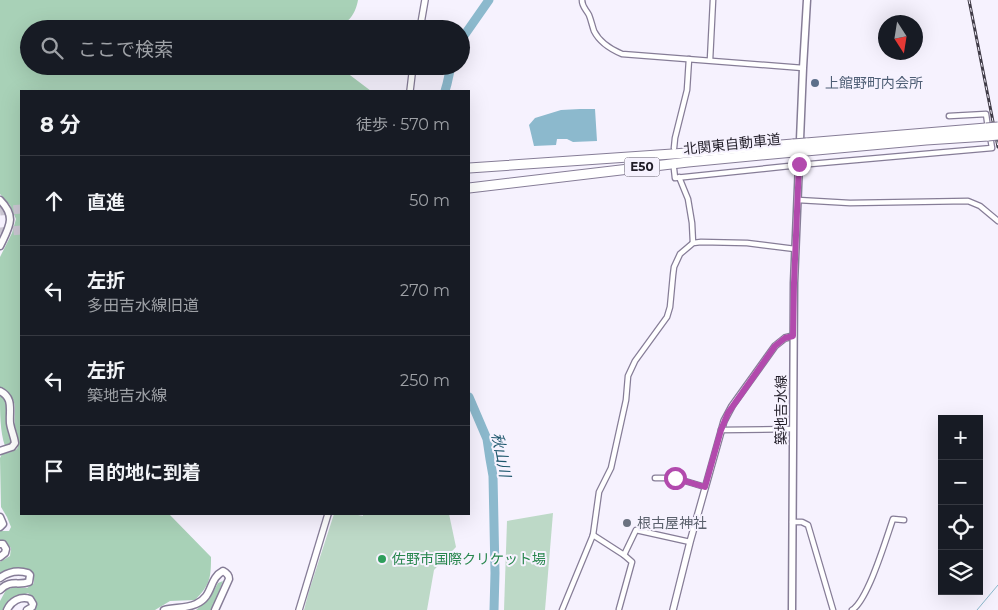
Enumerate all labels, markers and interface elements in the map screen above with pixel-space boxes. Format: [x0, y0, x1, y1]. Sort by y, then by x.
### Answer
north arrow [878, 15, 923, 60]
search box [20, 20, 470, 75]
icon: search [38, 34, 66, 62]
text: ここで検索 [78, 38, 173, 61]
place label: 上館野町内会所 [825, 74, 923, 92]
marker: 上館野町内会所 [809, 77, 821, 89]
text: 8 分 [40, 112, 81, 137]
text: 徒歩 · 570 m [356, 115, 450, 134]
street label: 北関東自動車道 [682, 130, 782, 158]
route end [788, 153, 811, 176]
road number: E50 [624, 158, 660, 176]
icon: ahead [40, 187, 68, 215]
text: 直進 [87, 191, 125, 214]
text: 50 m [409, 191, 450, 210]
text: 左折 [87, 269, 125, 292]
icon: left [40, 277, 68, 305]
text: 270 m [400, 281, 450, 300]
text: 多田吉水線旧道 [87, 296, 199, 315]
text: 左折 [87, 359, 125, 382]
icon: left [40, 367, 68, 395]
text: 250 m [400, 371, 450, 390]
street label: 築地吉水線 [772, 375, 790, 445]
text: 築地吉水線 [87, 386, 167, 405]
map controls [938, 415, 983, 595]
button: + [938, 415, 983, 460]
water label: 秋山川 [488, 431, 515, 481]
icon: arrive [40, 457, 68, 485]
button: − [938, 460, 983, 505]
text: 目的地に到着 [87, 461, 201, 484]
route start [664, 467, 687, 490]
button: locate [938, 505, 983, 550]
place label: 根古屋神社 [637, 514, 707, 532]
marker: 根古屋神社 [621, 517, 633, 529]
place label: 佐野市国際クリケット場 [392, 550, 546, 568]
button: layers [938, 550, 983, 595]
marker: 佐野市国際クリケット場 [376, 553, 388, 565]

